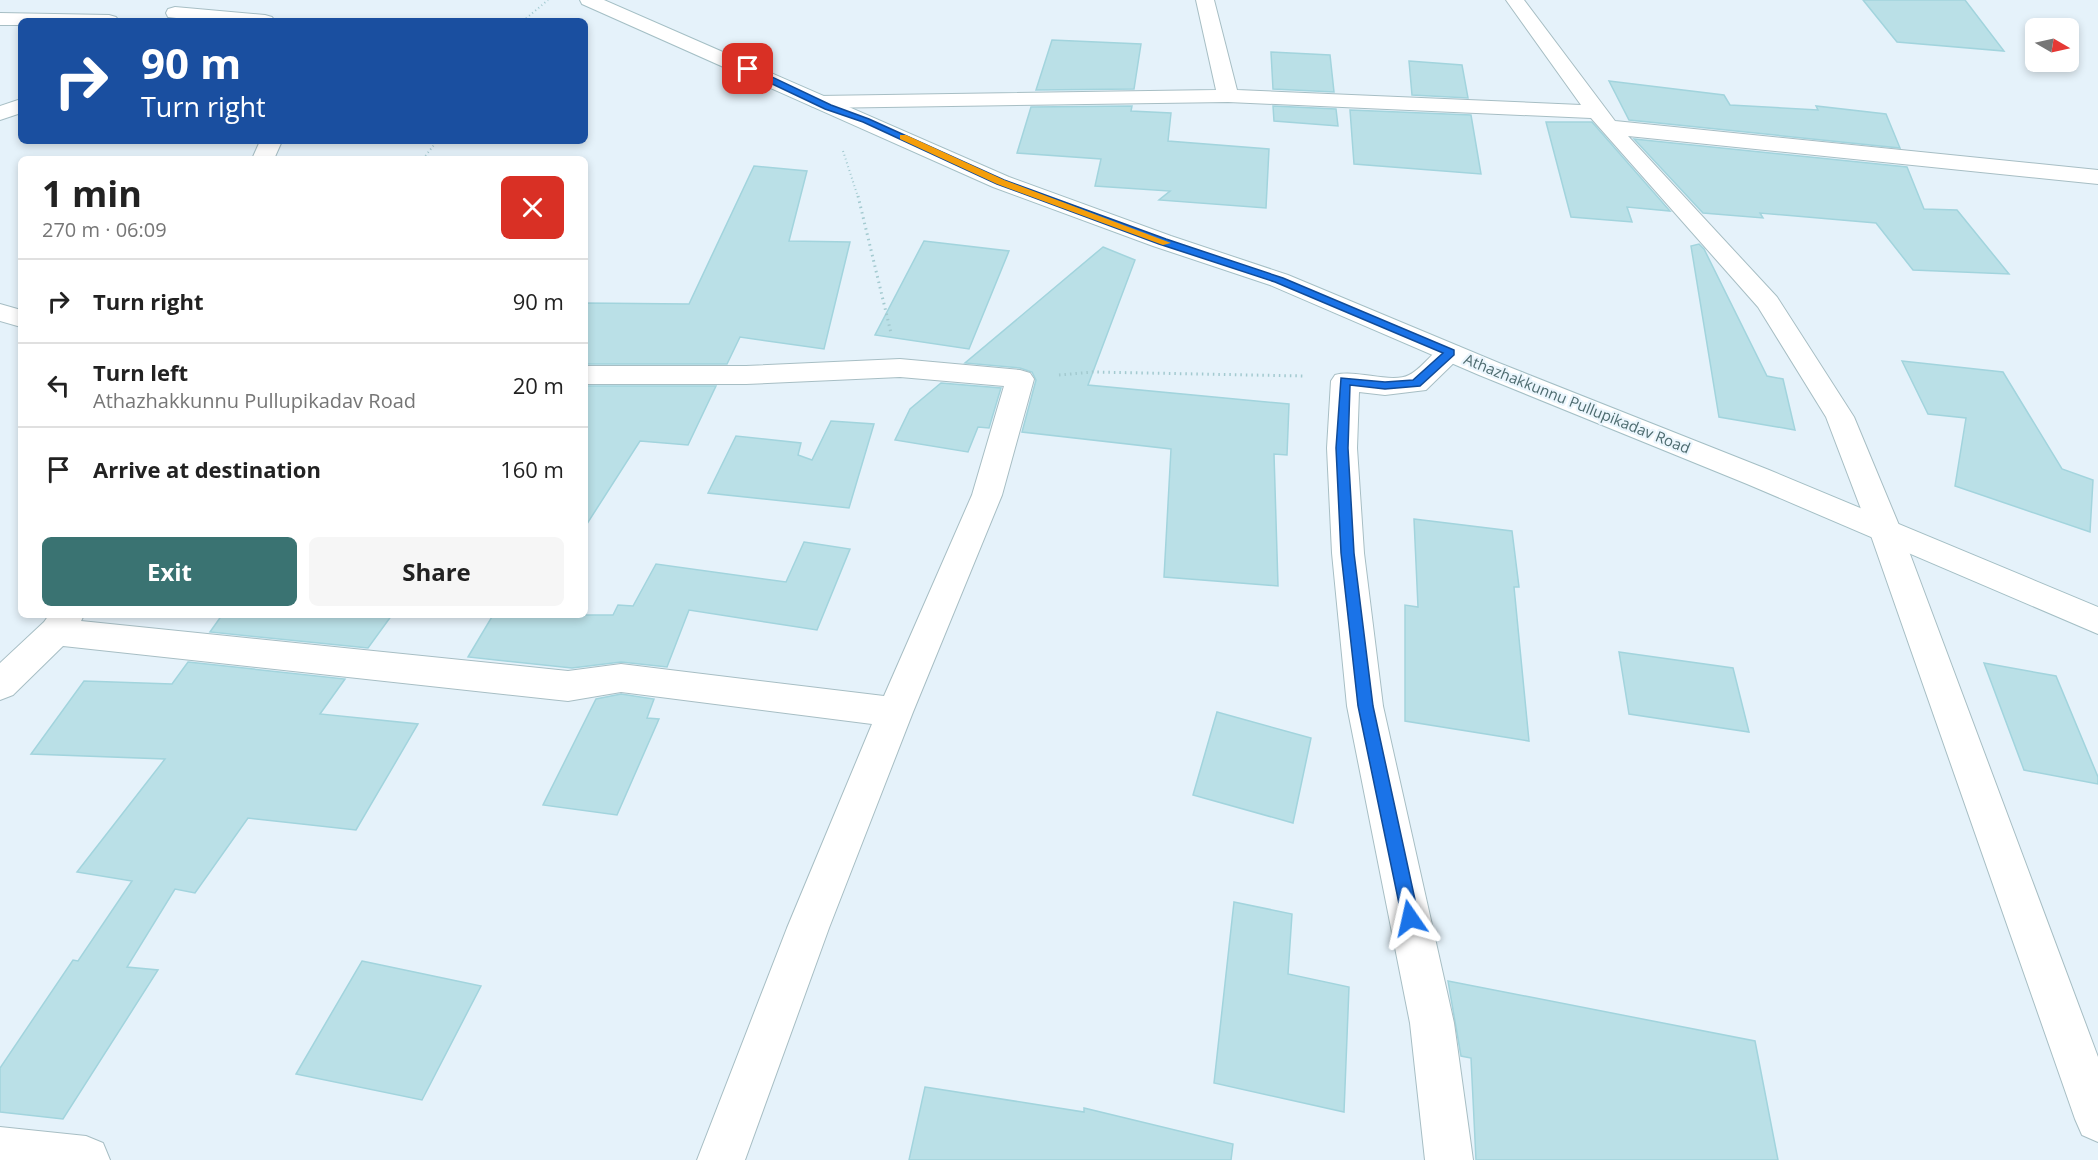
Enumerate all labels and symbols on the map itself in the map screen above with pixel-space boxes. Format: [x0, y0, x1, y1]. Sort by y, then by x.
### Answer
north arrow [2025, 18, 2079, 72]
pin [722, 43, 773, 94]
street label: Athazhakkunnu Pullupikadav Road [1461, 348, 1693, 458]
position arrow [1378, 886, 1442, 950]

